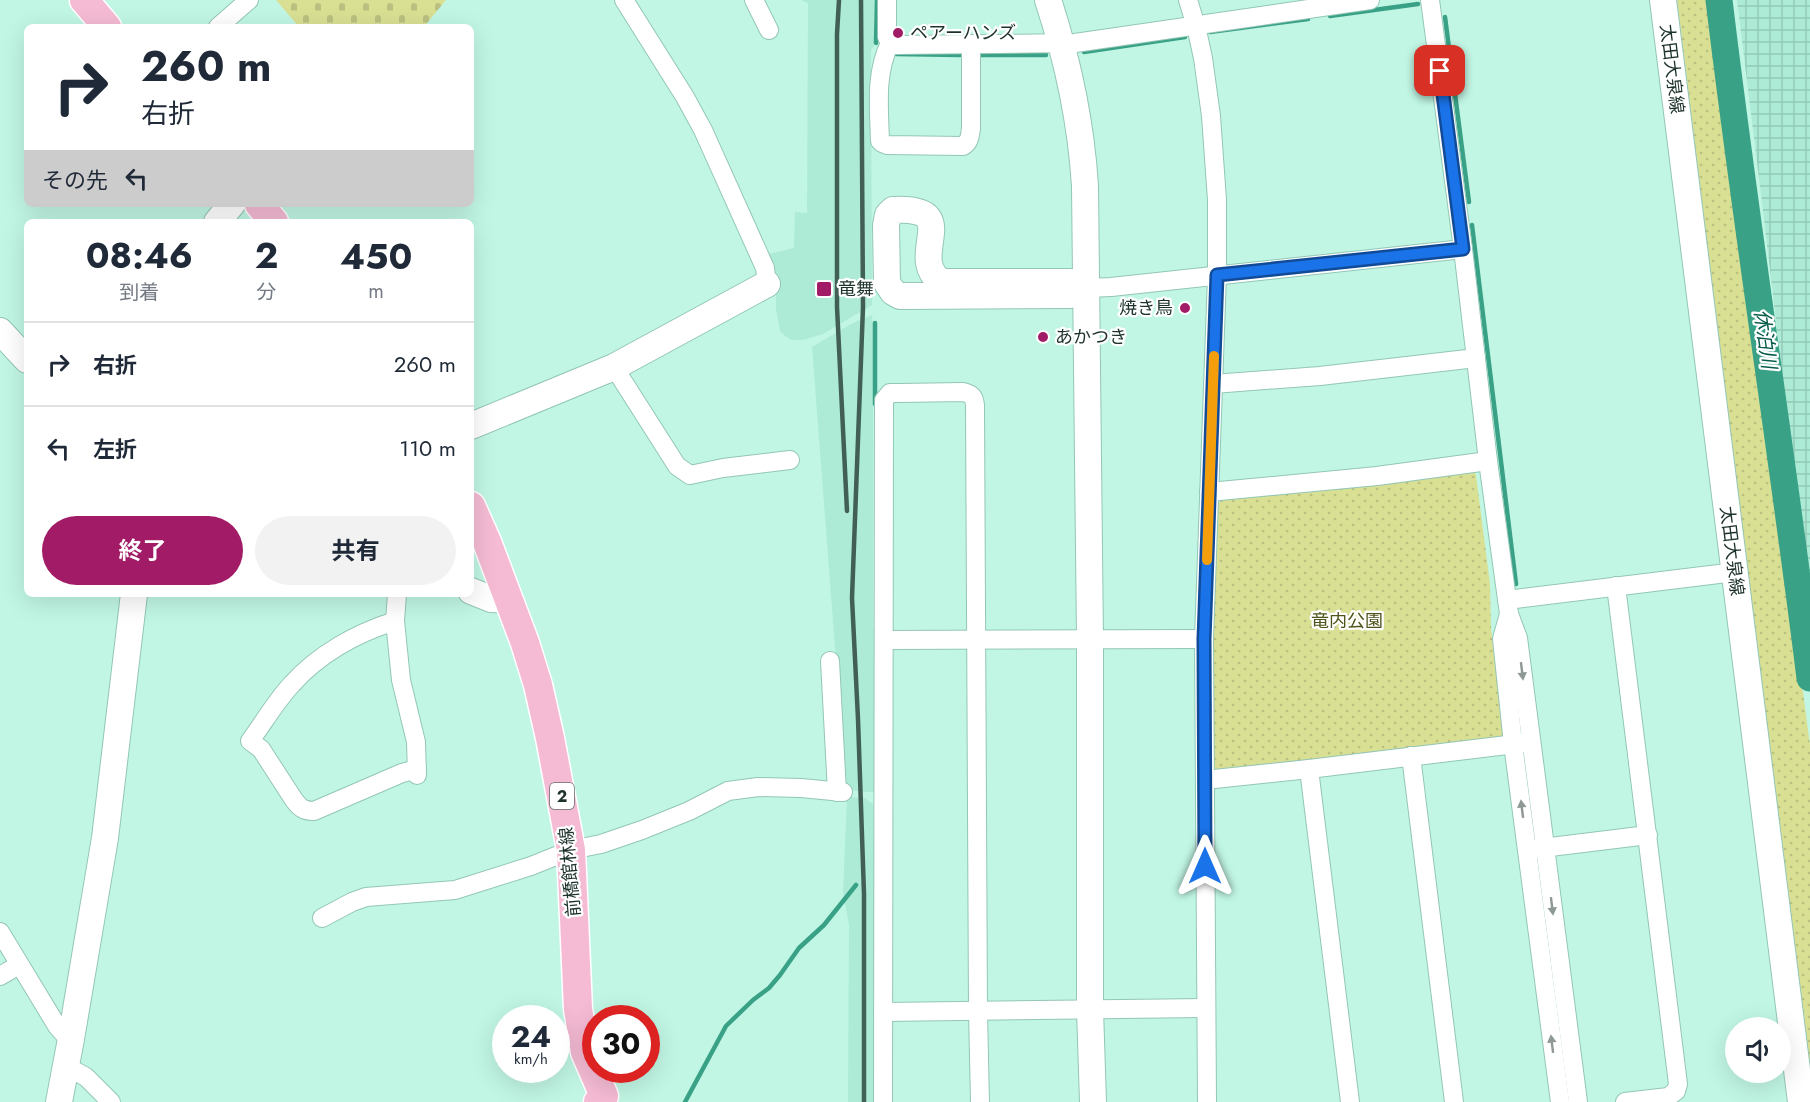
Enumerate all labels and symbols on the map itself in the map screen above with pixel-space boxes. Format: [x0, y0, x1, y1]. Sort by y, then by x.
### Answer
place label: ペアーハンズ [910, 20, 1016, 46]
street label: 太田大泉線 [1654, 23, 1690, 115]
marker: ペアーハンズ [891, 26, 905, 40]
pin [1414, 45, 1465, 96]
place label: 竜舞 [838, 276, 874, 302]
marker: 竜舞 [815, 280, 833, 298]
place label: 焼き鳥 [1119, 295, 1173, 321]
marker: 焼き鳥 [1178, 301, 1192, 315]
water label: 休泊川 [1746, 307, 1784, 373]
place label: あかつき [1055, 324, 1127, 350]
marker: あかつき [1036, 330, 1050, 344]
street label: 太田大泉線 [1714, 505, 1750, 597]
park label: 竜内公園 [1311, 608, 1383, 634]
one-way arrow [1517, 661, 1527, 680]
road number: 2 [550, 783, 574, 809]
one-way arrow [1517, 799, 1526, 818]
street label: 前橋館林線 [553, 826, 587, 918]
position arrow [1173, 834, 1237, 898]
one-way arrow [1547, 896, 1557, 915]
speed limit sign: 30 [582, 1005, 660, 1083]
one-way arrow [1548, 1034, 1557, 1053]

